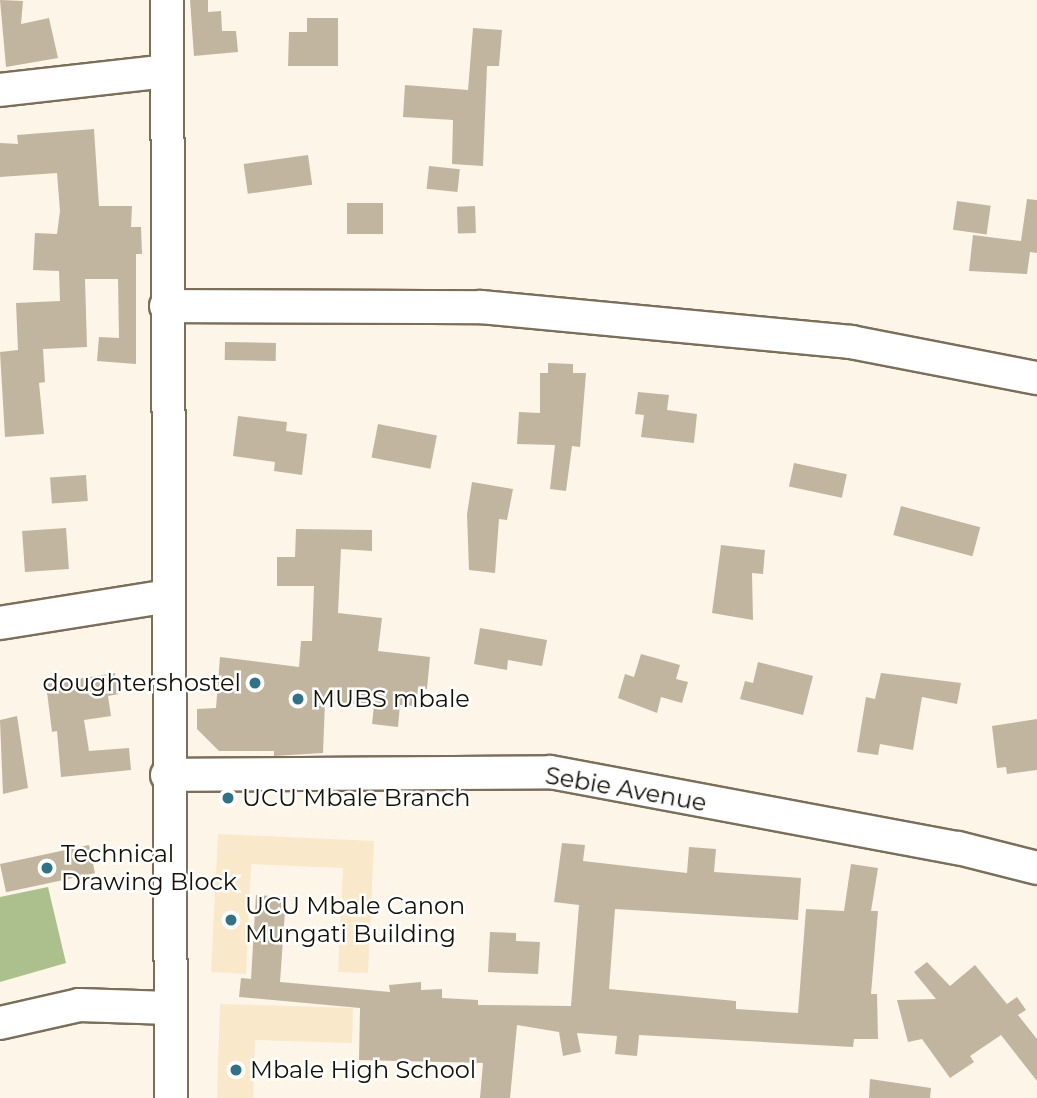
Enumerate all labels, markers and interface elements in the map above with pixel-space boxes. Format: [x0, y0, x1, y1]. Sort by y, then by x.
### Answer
place label: doughtershostel [43, 669, 241, 697]
marker: doughtershostel [247, 675, 263, 691]
place label: MUBS mbale [312, 685, 470, 713]
marker: MUBS mbale [290, 691, 306, 707]
street label: Sebie Avenue [543, 761, 709, 817]
place label: UCU Mbale Branch [242, 784, 471, 812]
marker: UCU Mbale Branch [220, 790, 236, 806]
place label: Technical Drawing Block [61, 840, 237, 896]
marker: Technical Drawing Block [39, 860, 55, 876]
place label: UCU Mbale Canon Mungati Building [245, 892, 465, 948]
marker: UCU Mbale Canon Mungati Building [223, 912, 239, 928]
place label: Mbale High School [250, 1056, 476, 1084]
marker: Mbale High School [228, 1062, 244, 1078]

